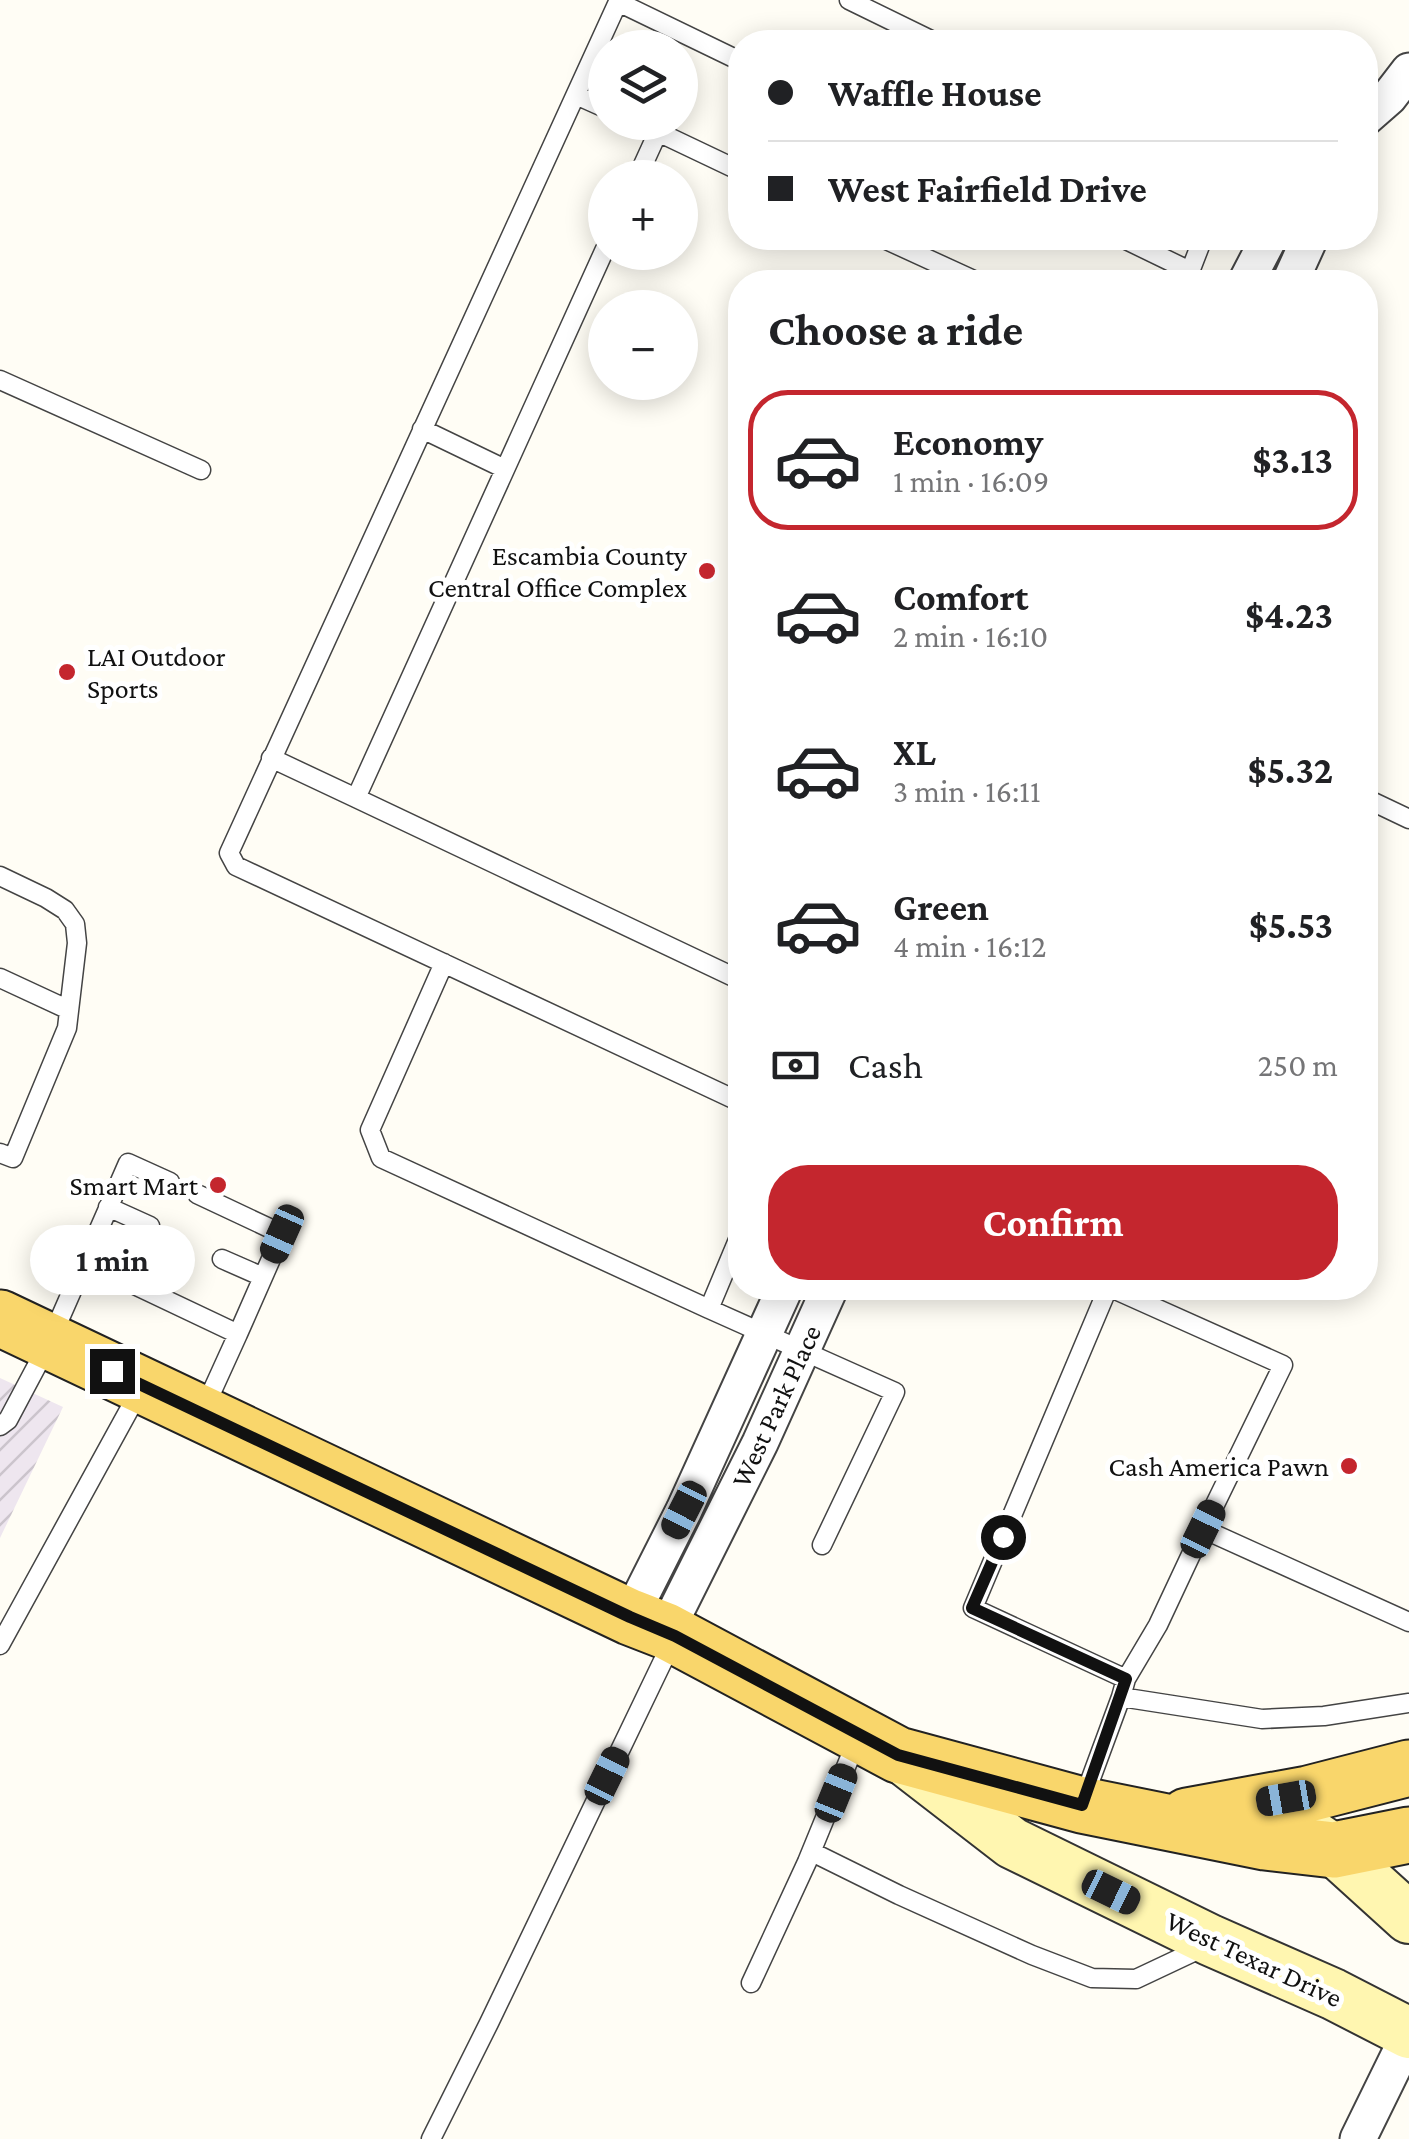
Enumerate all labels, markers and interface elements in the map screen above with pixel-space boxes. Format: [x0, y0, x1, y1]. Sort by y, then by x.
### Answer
map controls [588, 30, 698, 400]
button: layers [588, 30, 698, 140]
text: Waffle House [828, 72, 1042, 114]
button: + [588, 160, 698, 270]
text: West Fairfield Drive [828, 168, 1147, 210]
button: − [588, 290, 698, 400]
text: Choose a ride [768, 305, 1023, 355]
icon: car [773, 415, 863, 505]
text: Economy [893, 421, 1043, 463]
text: $3.13 [1252, 439, 1333, 481]
text: 1 min · 16:09 [893, 463, 1049, 499]
place label: Escambia County Central Office Complex [428, 540, 688, 603]
marker: Escambia County Central Office Complex [696, 560, 718, 582]
icon: car [773, 570, 863, 660]
text: Comfort [893, 576, 1029, 618]
text: $4.23 [1245, 594, 1333, 636]
text: 2 min · 16:10 [893, 618, 1048, 654]
place label: LAI Outdoor Sports [87, 641, 226, 704]
marker: LAI Outdoor Sports [56, 661, 78, 683]
icon: car [773, 725, 863, 815]
text: XL [893, 731, 936, 773]
text: $5.32 [1247, 749, 1333, 791]
text: 3 min · 16:11 [893, 773, 1041, 809]
icon: car [773, 880, 863, 970]
text: Green [893, 886, 989, 928]
text: $5.53 [1249, 904, 1333, 946]
text: 4 min · 16:12 [893, 928, 1046, 964]
icon: cash [768, 1038, 823, 1093]
text: Cash [848, 1044, 923, 1086]
text: 250 m [1258, 1047, 1338, 1083]
button: Confirm [768, 1165, 1338, 1280]
place label: Smart Mart [70, 1170, 199, 1201]
marker: Smart Mart [207, 1174, 229, 1196]
car [256, 1200, 308, 1268]
callout: 1 min [29, 1226, 194, 1296]
text: 1 min [76, 1242, 149, 1278]
street label: West Park Place [725, 1320, 827, 1492]
route end [90, 1349, 135, 1394]
place label: Cash America Pawn [1108, 1451, 1329, 1482]
marker: Cash America Pawn [1338, 1455, 1360, 1477]
car [657, 1476, 711, 1544]
car [1176, 1495, 1230, 1563]
route start [981, 1515, 1026, 1560]
car [580, 1742, 634, 1810]
car [811, 1760, 861, 1826]
car [1254, 1778, 1318, 1818]
car [1077, 1865, 1145, 1919]
street label: West Texar Drive [1161, 1905, 1347, 2013]

